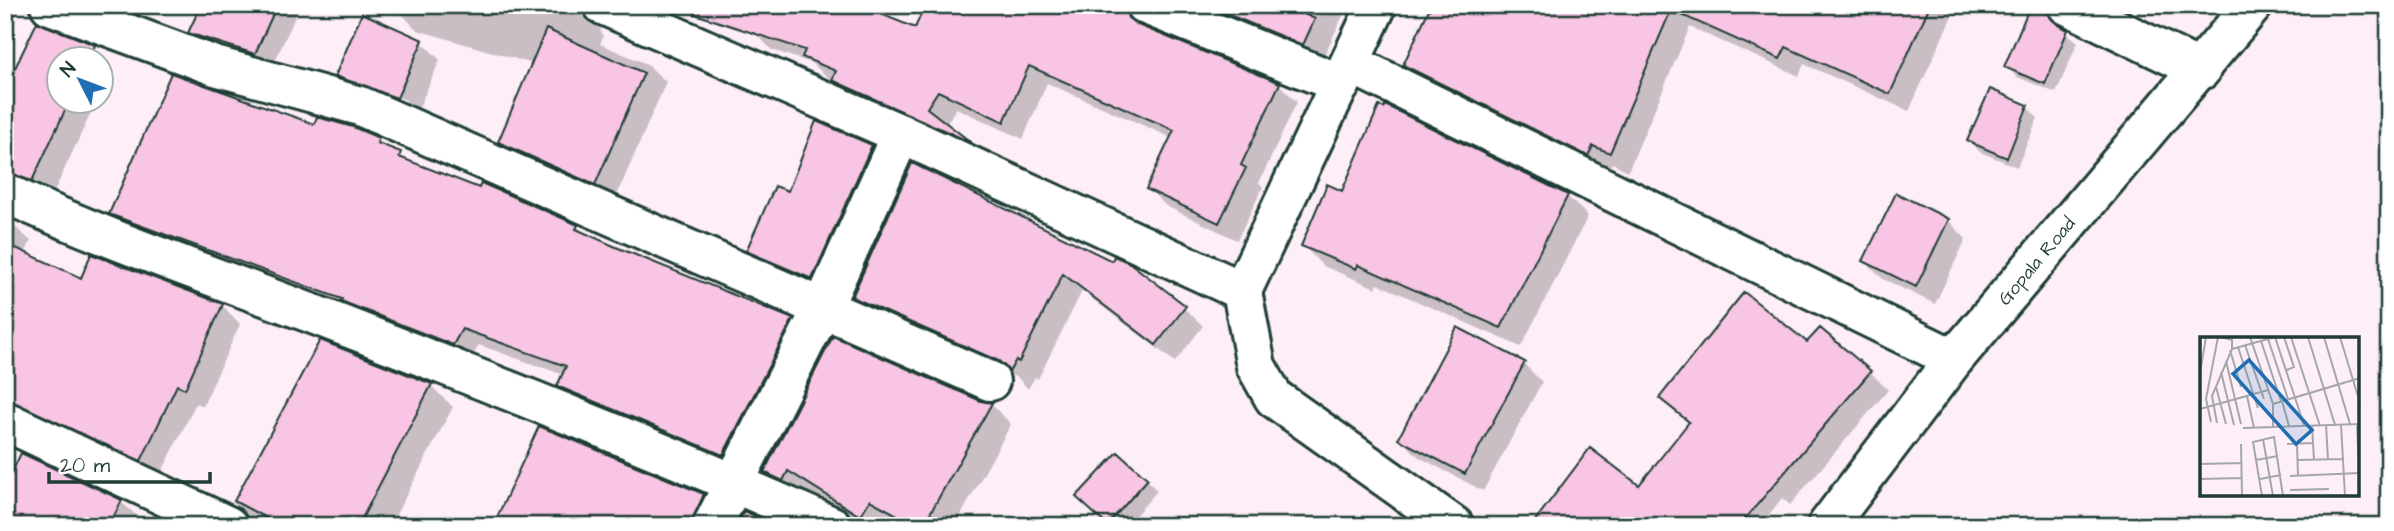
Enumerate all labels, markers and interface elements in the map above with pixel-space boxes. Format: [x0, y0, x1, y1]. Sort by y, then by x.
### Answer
north arrow [46, 46, 116, 116]
text: N [54, 56, 83, 83]
street label: Gopala Road [1992, 211, 2082, 311]
inset map [2200, 337, 2359, 496]
scale bar [49, 440, 210, 484]
text: 20 m [60, 451, 111, 480]

